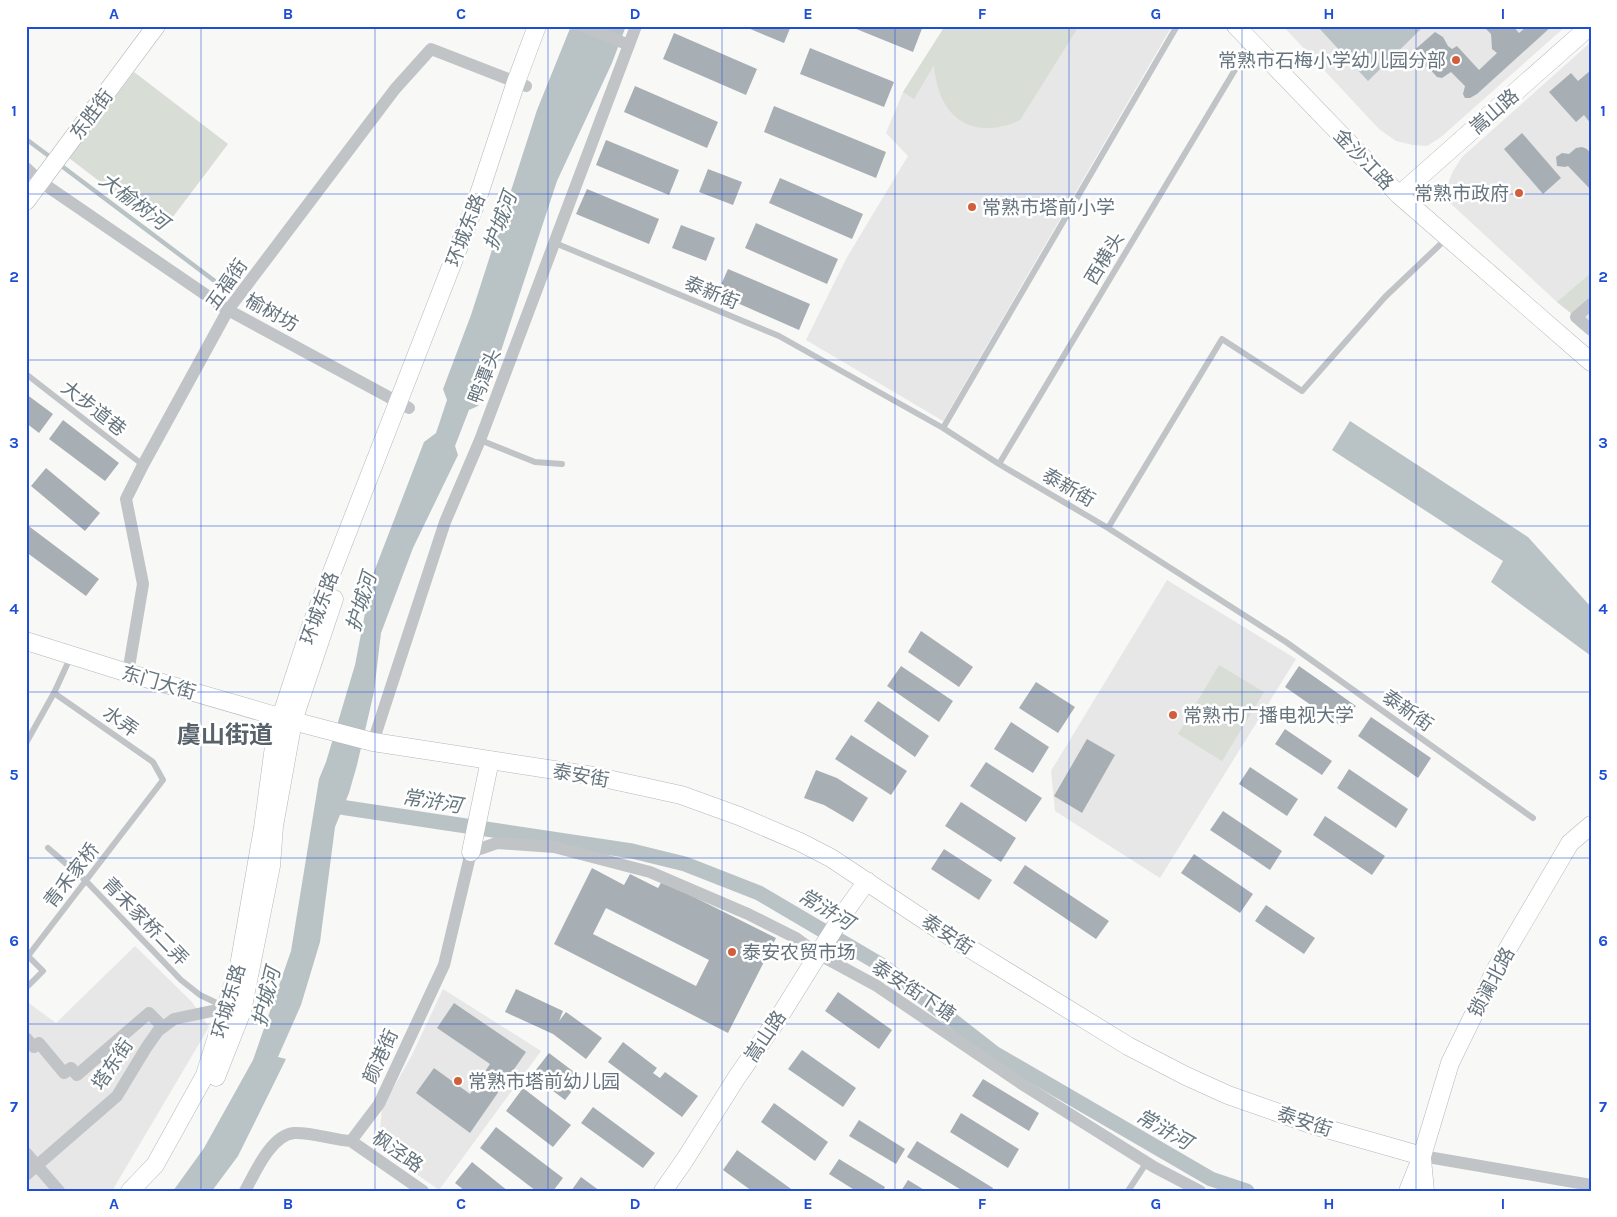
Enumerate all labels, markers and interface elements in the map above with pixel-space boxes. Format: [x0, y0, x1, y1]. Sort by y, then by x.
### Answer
text: A [109, 4, 119, 23]
text: B [283, 4, 293, 23]
text: C [456, 4, 466, 23]
text: D [630, 4, 641, 23]
text: E [803, 4, 813, 23]
text: F [978, 4, 987, 23]
text: G [1151, 4, 1161, 23]
text: H [1323, 4, 1335, 23]
text: I [1501, 4, 1505, 23]
place label: 常熟市石梅小学幼儿园分部 [1218, 50, 1446, 72]
marker: 常熟市石梅小学幼儿园分部 [1450, 54, 1462, 66]
street label: 东胜街 [66, 85, 118, 144]
street label: 嵩山路 [1466, 85, 1523, 139]
text: 1 [11, 101, 17, 120]
text: 1 [1600, 101, 1606, 120]
street label: 金沙江路 [1329, 125, 1398, 195]
water label: 大榆树河 [95, 168, 176, 237]
place label: 常熟市政府 [1414, 183, 1509, 205]
water label: 护城河 [479, 185, 523, 253]
marker: 常熟市政府 [1513, 187, 1525, 199]
street label: 环城东路 [442, 191, 490, 270]
place label: 常熟市塔前小学 [982, 197, 1115, 219]
marker: 常熟市塔前小学 [966, 201, 978, 213]
street label: 西横头 [1081, 228, 1129, 289]
street label: 五福街 [201, 255, 252, 314]
text: 2 [9, 267, 19, 286]
text: 2 [1598, 267, 1608, 286]
street label: 泰新街 [681, 272, 742, 314]
street label: 榆树坊 [241, 289, 302, 336]
street label: 鸭潭头 [464, 346, 505, 407]
street label: 大步道巷 [57, 377, 130, 441]
text: 3 [9, 433, 19, 452]
text: 3 [1598, 433, 1608, 452]
street label: 泰新街 [1038, 464, 1099, 512]
water label: 护城河 [342, 566, 382, 634]
street label: 环城东路 [297, 569, 343, 648]
text: 4 [9, 599, 19, 618]
text: 4 [1598, 599, 1608, 618]
street label: 东门大街 [119, 662, 198, 704]
street label: 泰新街 [1378, 685, 1437, 736]
street label: 水弄 [99, 702, 142, 742]
place label: 常熟市广播电视大学 [1183, 705, 1354, 727]
marker: 常熟市广播电视大学 [1167, 709, 1179, 721]
district label: 虞山街道 [177, 721, 273, 749]
street label: 泰安街 [551, 760, 611, 792]
text: 5 [9, 765, 19, 784]
text: 5 [1598, 765, 1608, 784]
water label: 常浒河 [400, 785, 467, 818]
street label: 青禾家桥 [40, 839, 104, 912]
street label: 青禾家桥二弄 [98, 873, 193, 970]
water label: 常浒河 [794, 884, 861, 937]
street label: 泰安街 [918, 910, 977, 960]
text: 6 [9, 931, 19, 950]
text: 6 [1598, 931, 1608, 950]
place label: 泰安农贸市场 [742, 942, 856, 964]
street label: 锁澜北路 [1464, 944, 1519, 1021]
marker: 泰安农贸市场 [726, 946, 738, 958]
street label: 泰安街下塘 [868, 956, 959, 1026]
water label: 护城河 [248, 961, 286, 1029]
street label: 环城东路 [208, 962, 250, 1041]
street label: 嵩山路 [741, 1007, 791, 1066]
street label: 颜港街 [359, 1026, 403, 1087]
street label: 塔东街 [88, 1035, 138, 1094]
place label: 常熟市塔前幼儿园 [468, 1071, 620, 1093]
marker: 常熟市塔前幼儿园 [452, 1075, 464, 1087]
text: 7 [10, 1097, 18, 1116]
text: 7 [1599, 1097, 1607, 1116]
street label: 泰安街 [1274, 1103, 1335, 1141]
water label: 常浒河 [1132, 1104, 1199, 1156]
street label: 枫泾路 [368, 1126, 427, 1177]
text: A [109, 1194, 119, 1213]
text: B [283, 1194, 293, 1213]
text: C [456, 1194, 466, 1213]
text: D [630, 1194, 641, 1213]
text: E [803, 1194, 813, 1213]
text: F [978, 1194, 987, 1213]
text: G [1151, 1194, 1161, 1213]
text: H [1323, 1194, 1335, 1213]
text: I [1501, 1194, 1505, 1213]

